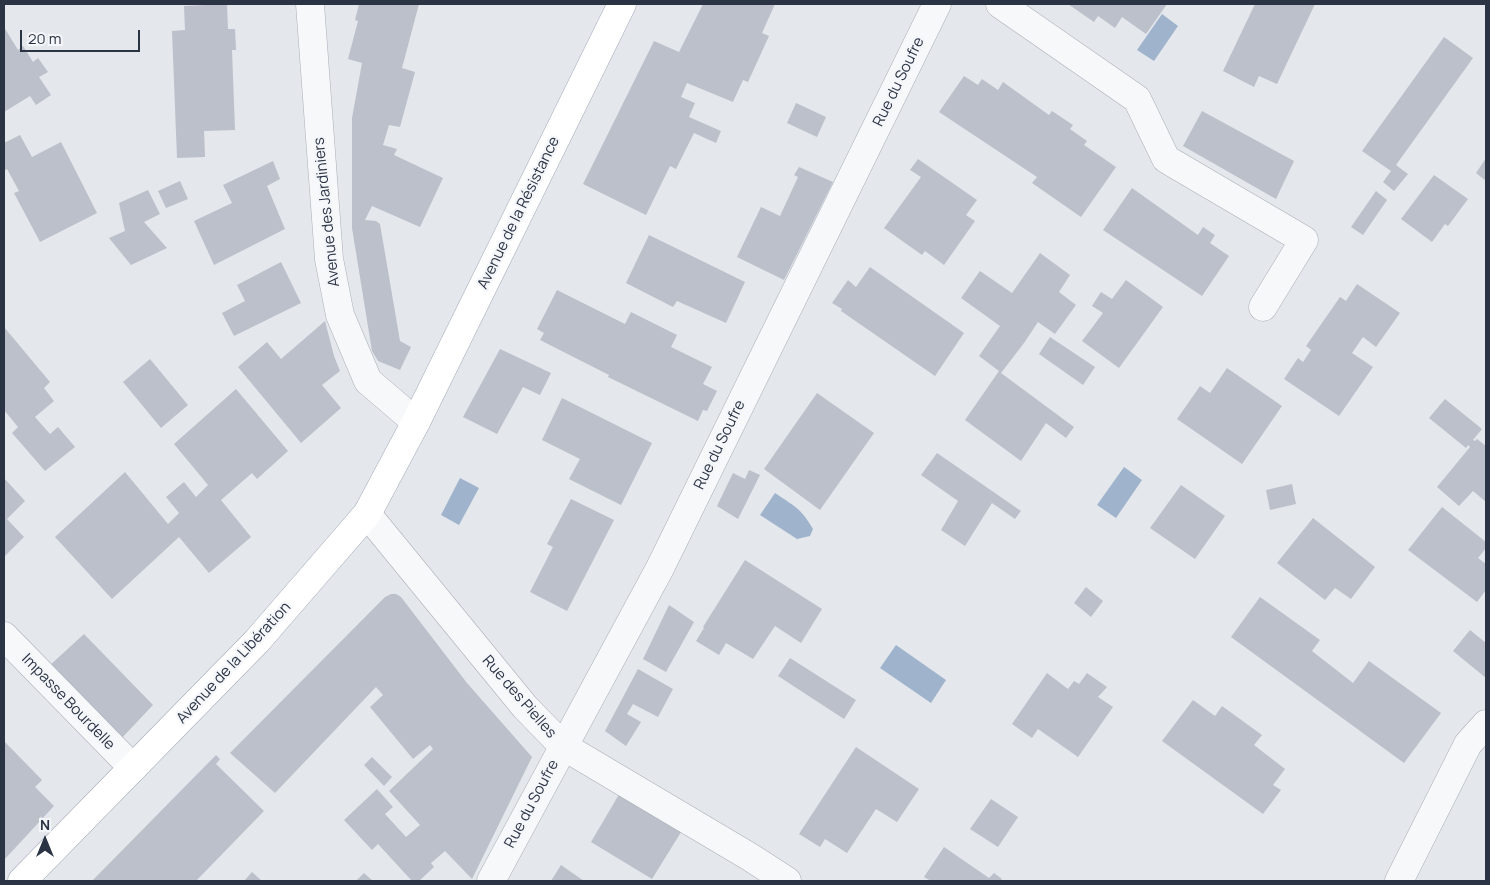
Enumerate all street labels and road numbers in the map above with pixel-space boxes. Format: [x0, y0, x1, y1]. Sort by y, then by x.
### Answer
street label: Rue du Soufre [870, 34, 928, 130]
street label: Avenue de la Résistance [474, 134, 564, 292]
street label: Avenue des Jardiniers [310, 136, 344, 288]
street label: Rue du Soufre [691, 397, 749, 493]
street label: Avenue de la Libération [173, 599, 295, 727]
street label: Impasse Bourdelle [18, 650, 118, 754]
street label: Rue des Pielles [478, 652, 560, 742]
street label: Rue du Soufre [501, 757, 563, 851]

